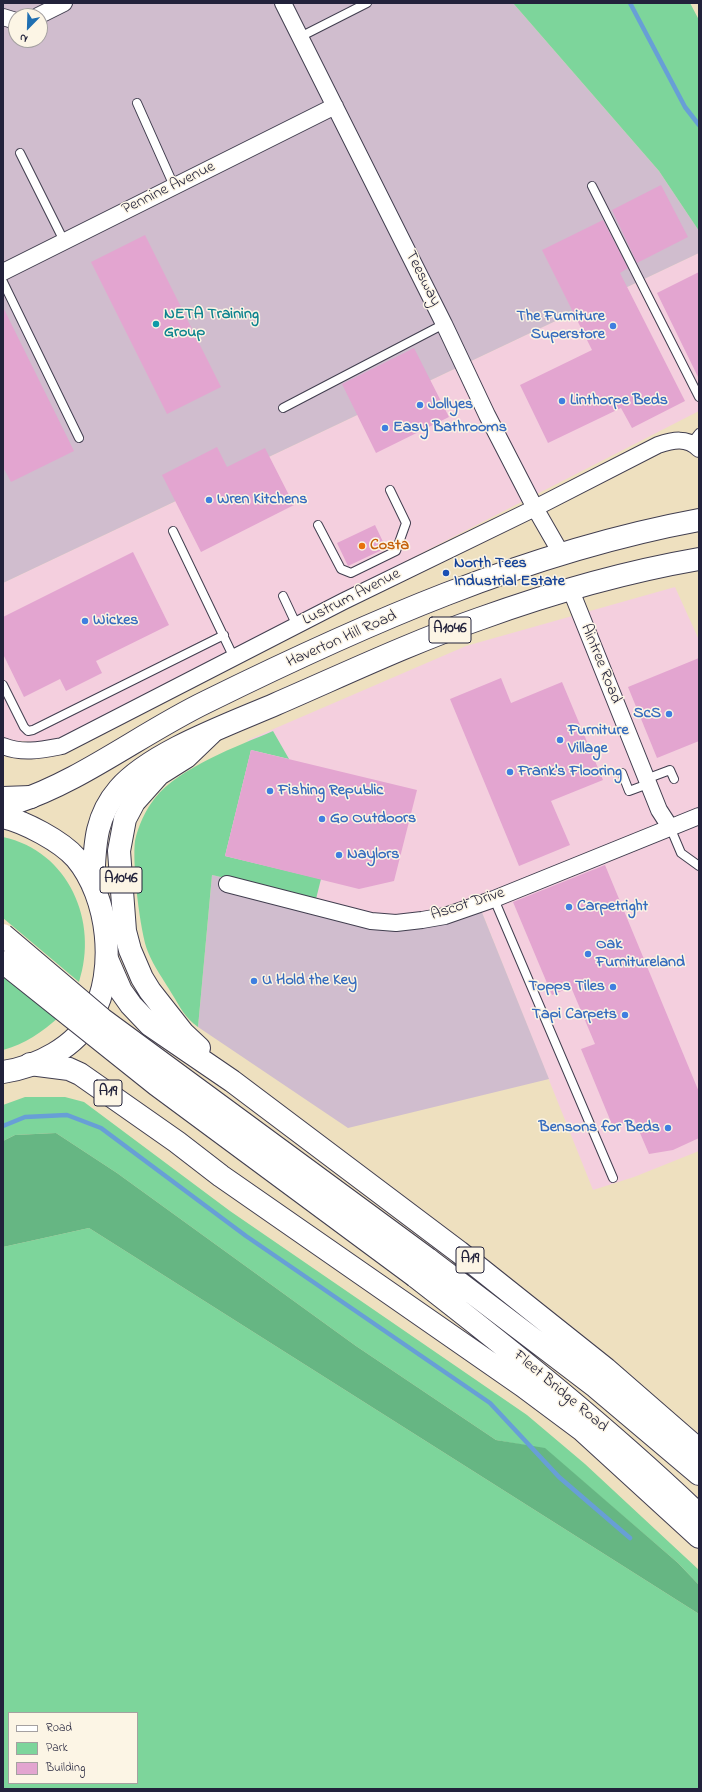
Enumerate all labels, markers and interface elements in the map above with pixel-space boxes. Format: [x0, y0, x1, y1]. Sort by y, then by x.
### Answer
north arrow [8, 8, 48, 48]
text: N [17, 29, 30, 47]
street label: Pennine Avenue [119, 158, 219, 220]
street label: Teesway [400, 248, 444, 310]
place label: NETA Training Group [164, 305, 259, 343]
place label: The Furniture Superstore [516, 307, 605, 345]
marker: NETA Training Group [151, 319, 161, 329]
marker: The Furniture Superstore [608, 321, 618, 331]
place label: Linthorpe Beds [570, 391, 668, 411]
place label: Jollyes [428, 395, 473, 415]
marker: Linthorpe Beds [557, 396, 567, 406]
marker: Jollyes [415, 400, 425, 410]
place label: Easy Bathrooms [393, 418, 507, 438]
marker: Easy Bathrooms [380, 423, 390, 433]
place label: Wren Kitchens [217, 490, 307, 510]
marker: Wren Kitchens [204, 495, 214, 505]
place label: Costa [370, 536, 409, 556]
marker: Costa [357, 541, 367, 551]
place label: North Tees Industrial Estate [454, 554, 565, 592]
street label: Lustrum Avenue [300, 565, 404, 631]
marker: North Tees Industrial Estate [441, 568, 451, 578]
street label: Haverton Hill Road [284, 607, 400, 673]
place label: Wickes [93, 611, 139, 631]
marker: Wickes [80, 616, 90, 626]
road number: A1046 [429, 617, 471, 643]
street label: Aintree Road [575, 621, 625, 707]
place label: ScS [633, 704, 661, 724]
marker: ScS [664, 709, 674, 719]
place label: Furniture Village [568, 721, 629, 759]
marker: Furniture Village [555, 735, 565, 745]
place label: Frank's Flooring [518, 762, 622, 782]
marker: Frank's Flooring [505, 767, 515, 777]
place label: Fishing Republic [278, 781, 383, 801]
marker: Fishing Republic [265, 786, 275, 796]
place label: Go Outdoors [330, 809, 416, 829]
marker: Go Outdoors [317, 814, 327, 824]
place label: Naylors [347, 845, 399, 865]
marker: Naylors [334, 850, 344, 860]
road number: A1046 [100, 867, 142, 893]
street label: Ascot Drive [429, 884, 507, 926]
place label: Carpetright [577, 897, 648, 917]
marker: Carpetright [564, 902, 574, 912]
place label: Oak Furnitureland [596, 935, 685, 973]
marker: Oak Furnitureland [583, 949, 593, 959]
place label: U Hold the Key [262, 971, 357, 991]
marker: U Hold the Key [249, 976, 259, 986]
place label: Topps Tiles [529, 977, 605, 997]
marker: Topps Tiles [608, 982, 618, 992]
place label: Tapi Carpets [532, 1005, 617, 1025]
marker: Tapi Carpets [620, 1010, 630, 1020]
road number: A19 [94, 1080, 122, 1106]
place label: Bensons for Beds [539, 1118, 660, 1138]
marker: Bensons for Beds [663, 1123, 673, 1133]
road number: A19 [456, 1247, 484, 1273]
street label: Fleet Bridge Road [509, 1347, 611, 1437]
legend [8, 1712, 138, 1784]
text: Road [46, 1719, 72, 1737]
text: Park [46, 1739, 68, 1757]
text: Building [46, 1759, 85, 1777]

